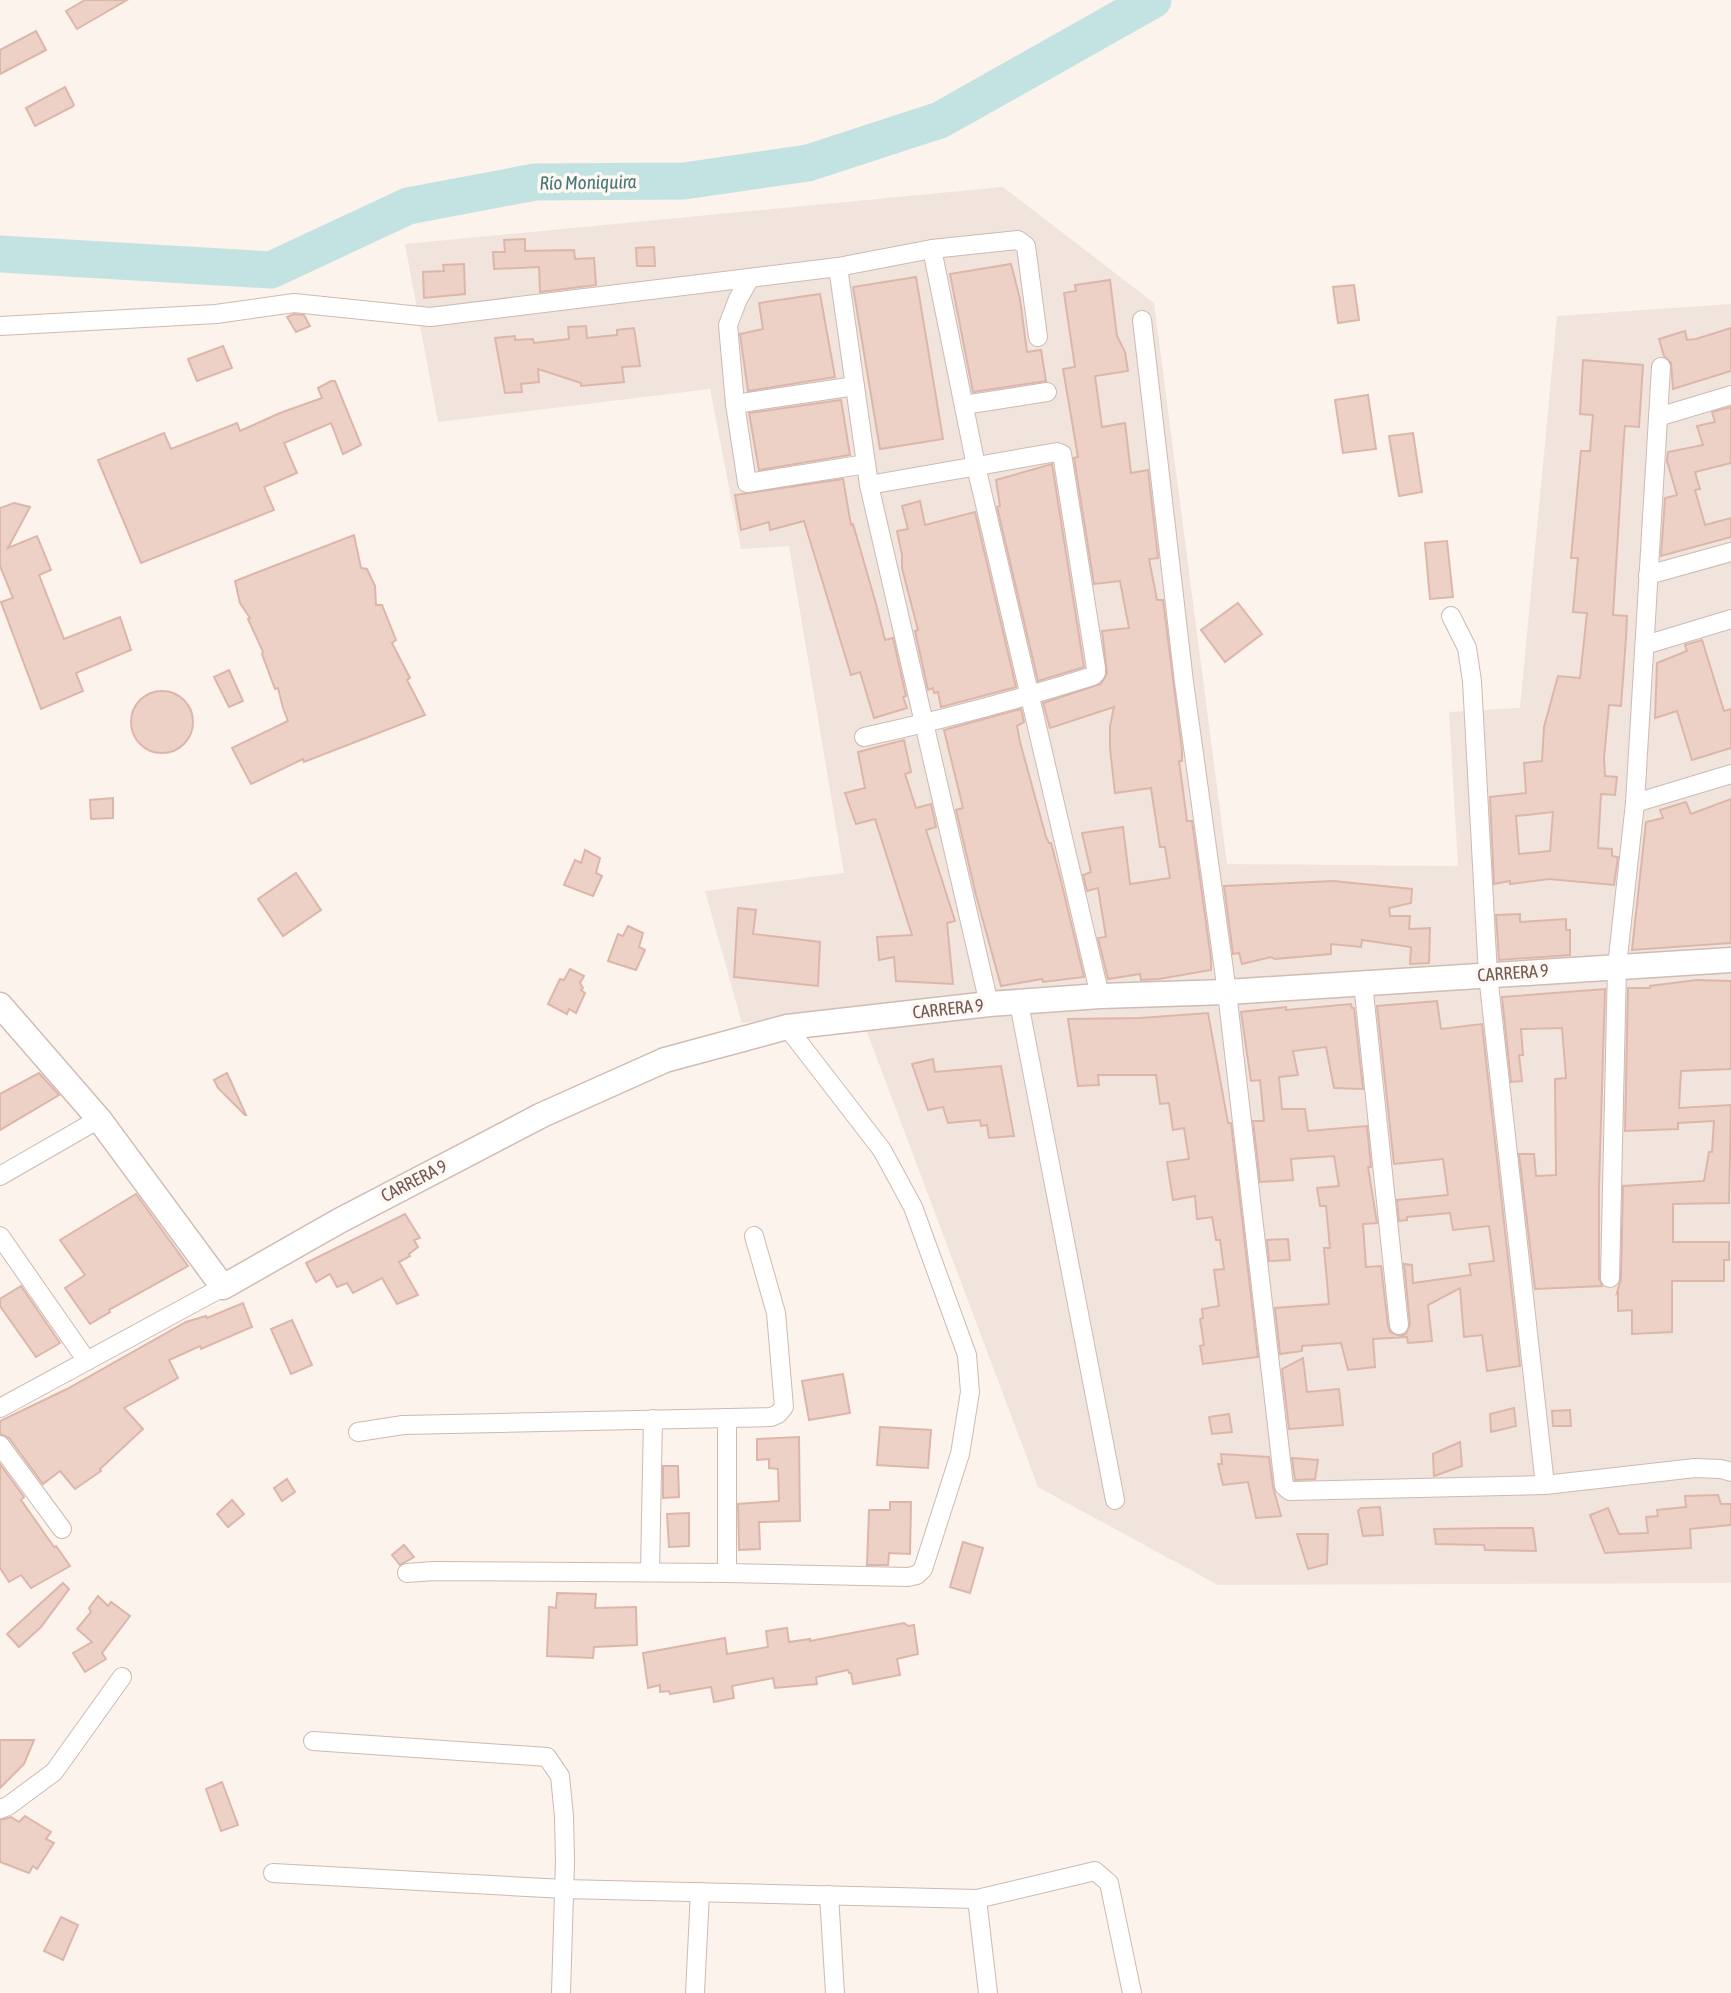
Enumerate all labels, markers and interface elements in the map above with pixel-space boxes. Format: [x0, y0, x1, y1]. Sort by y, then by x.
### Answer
water label: Río Moniquira [539, 170, 637, 194]
street label: CARRERA 9 [1477, 960, 1549, 985]
street label: CARRERA 9 [911, 994, 985, 1023]
street label: CARRERA 9 [377, 1155, 450, 1206]

